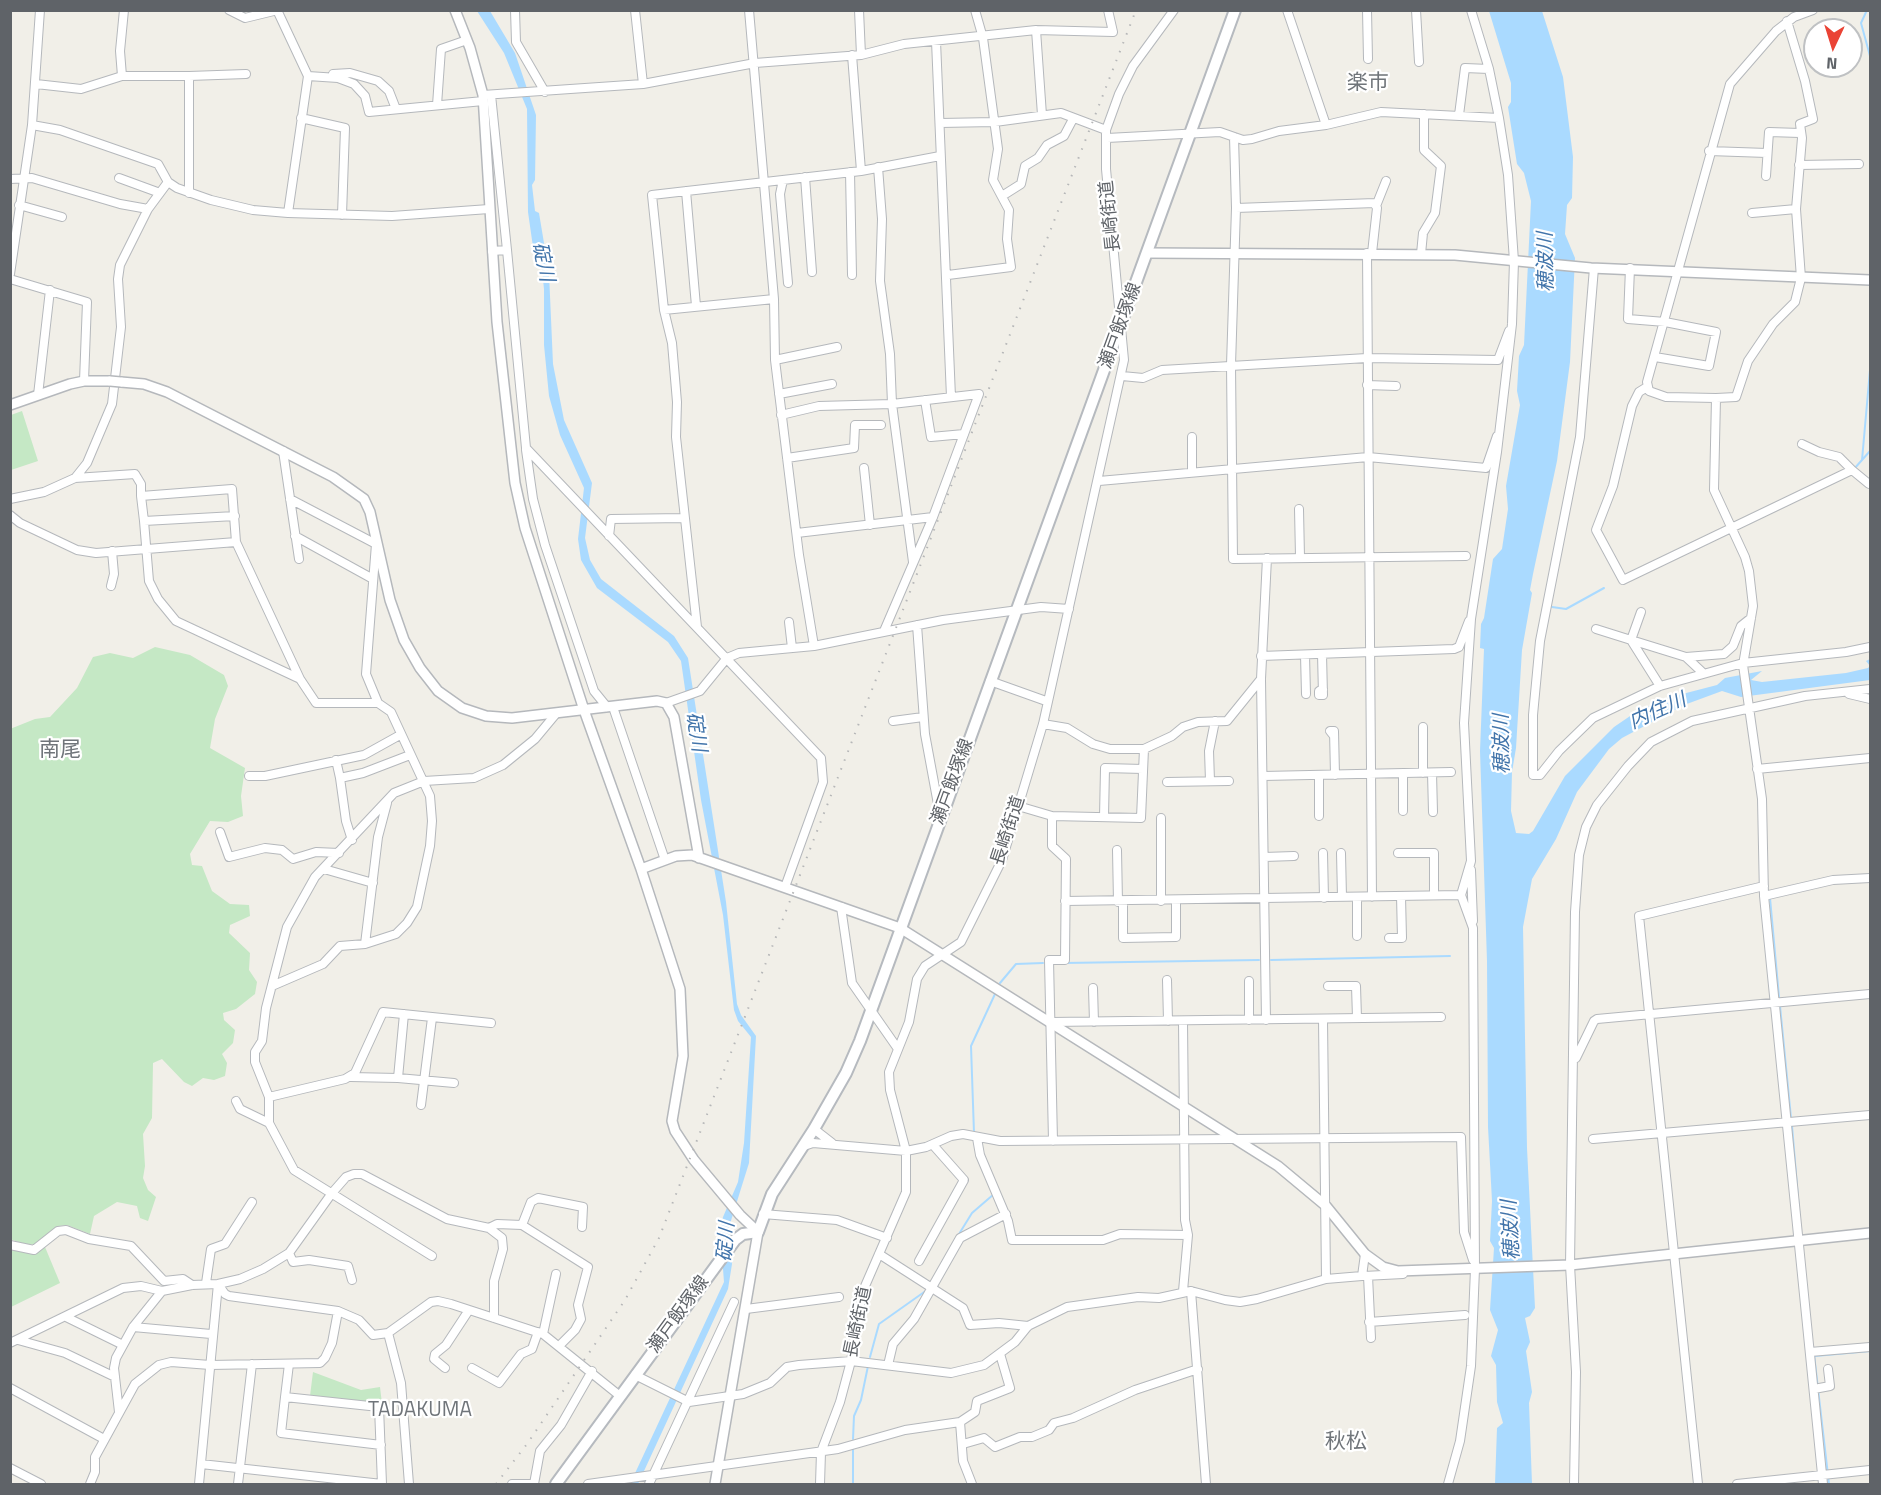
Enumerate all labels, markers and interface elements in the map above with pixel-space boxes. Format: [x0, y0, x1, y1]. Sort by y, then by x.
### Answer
north arrow [1803, 18, 1863, 78]
text: N [1826, 52, 1838, 76]
district label: 楽市 [1347, 71, 1389, 97]
street label: 長崎街道 [1096, 179, 1126, 253]
water label: 穂波川 [1534, 232, 1560, 292]
water label: 碇川 [526, 240, 558, 284]
street label: 瀬戸飯塚線 [1095, 280, 1147, 372]
water label: 内住川 [1626, 689, 1690, 735]
water label: 碇川 [680, 710, 710, 754]
water label: 穂波川 [1490, 714, 1516, 774]
street label: 瀬戸飯塚線 [927, 736, 979, 828]
district label: 南尾 [39, 738, 81, 764]
street label: 長崎街道 [988, 793, 1030, 869]
water label: 穂波川 [1498, 1199, 1526, 1261]
water label: 碇川 [713, 1221, 741, 1263]
street label: 瀬戸飯塚線 [644, 1272, 714, 1358]
street label: 長崎街道 [841, 1285, 877, 1359]
district label: TADAKUMA [362, 1398, 478, 1424]
district label: 秋松 [1325, 1430, 1367, 1456]

